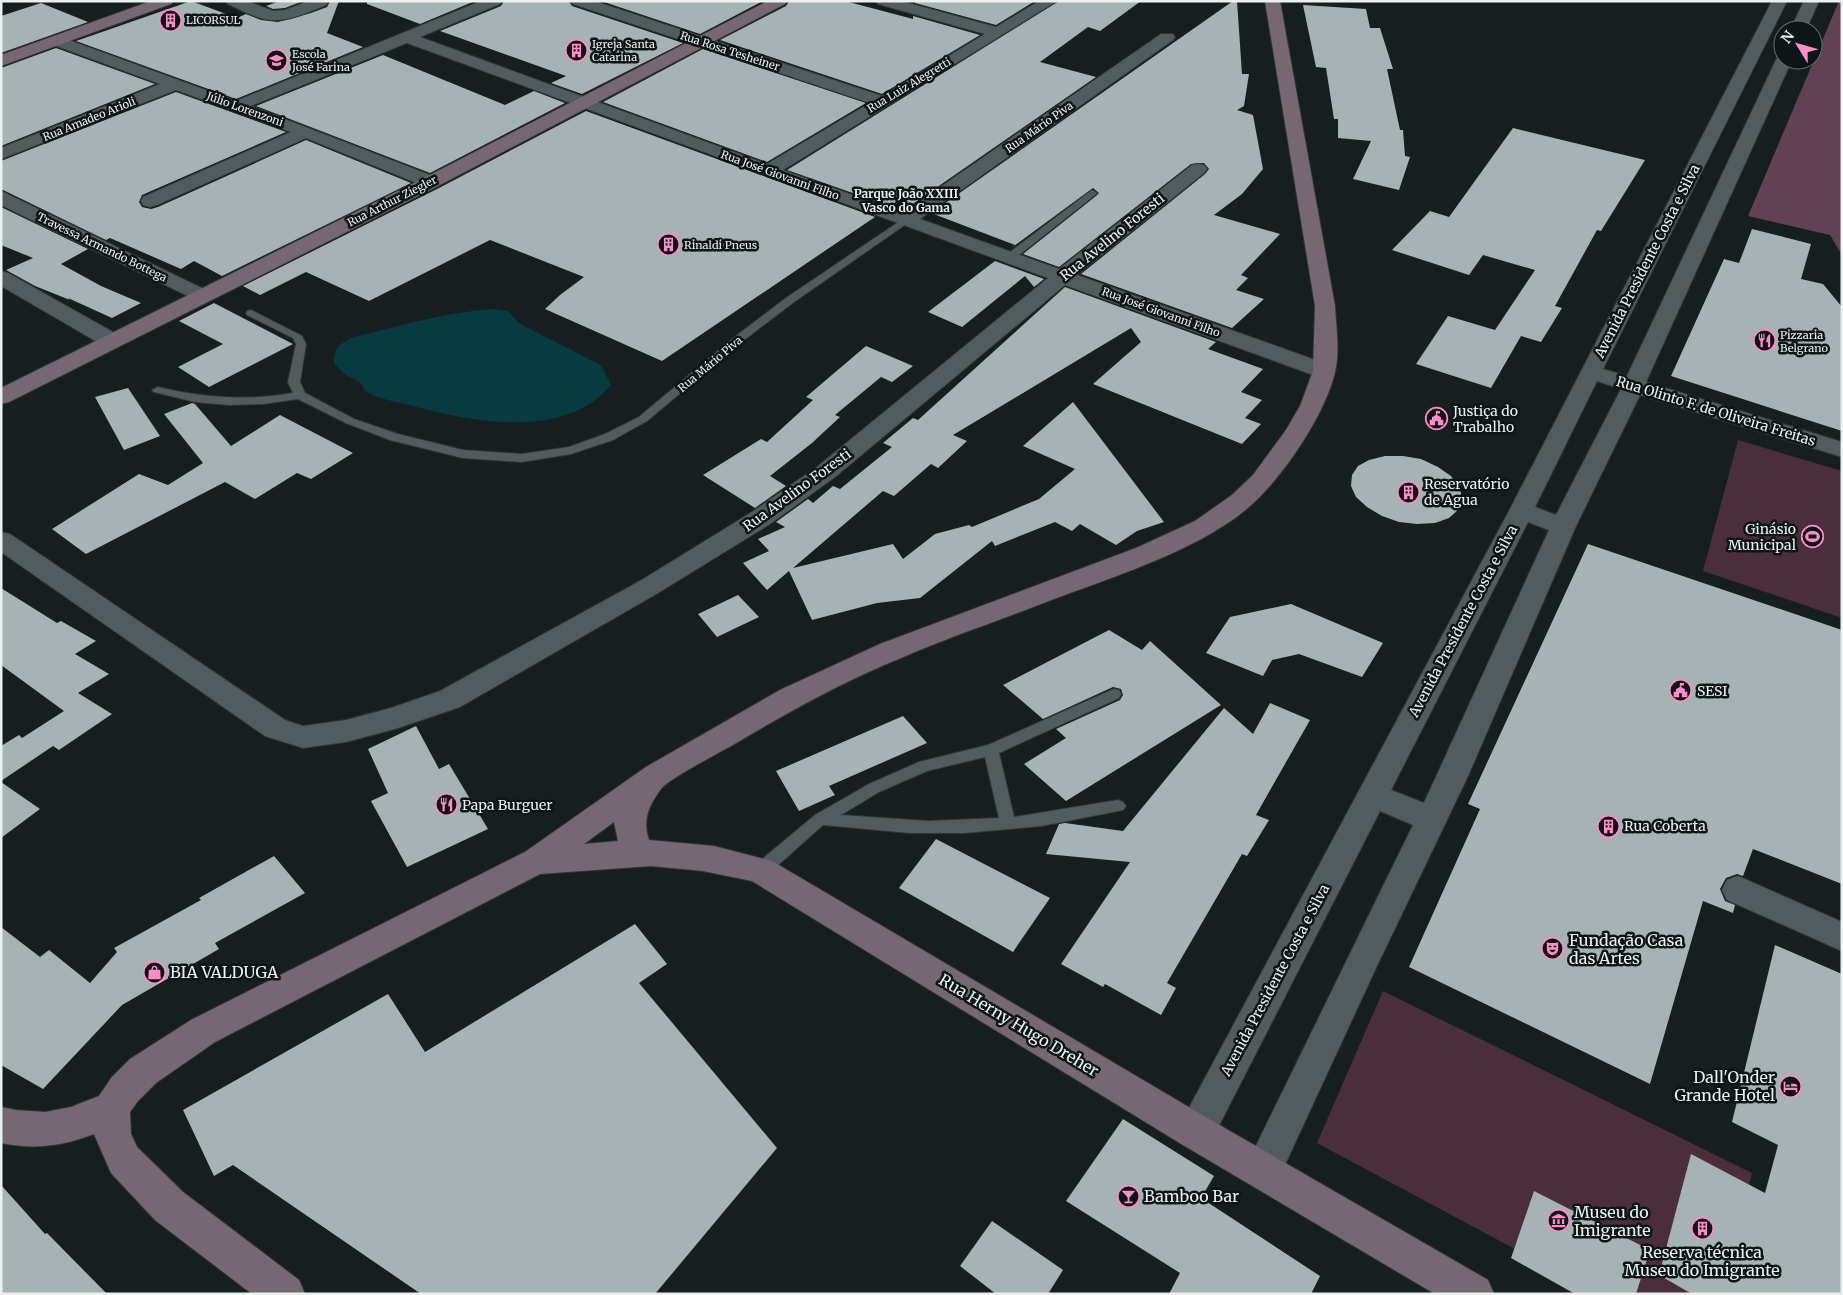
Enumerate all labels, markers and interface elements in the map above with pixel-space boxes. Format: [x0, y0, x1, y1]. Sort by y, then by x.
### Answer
building icon: LICORSUL [158, 8, 182, 32]
place label: LICORSUL [186, 13, 241, 27]
north arrow [1773, 20, 1823, 70]
text: N [1777, 27, 1798, 47]
street label: Rua Rosa Tesheiner [678, 28, 782, 74]
place label: Igreja Santa Catarina [592, 37, 655, 64]
building icon: Igreja Santa Catarina [564, 38, 588, 62]
place label: Escola José Farina [291, 47, 350, 74]
school or university icon: Escola José Farina [264, 48, 288, 72]
street label: Rua Luiz Alegretti [865, 54, 954, 116]
street label: Júlio Lorenzoni [204, 88, 286, 130]
street label: Rua Amadeo Arioli [41, 94, 138, 144]
street label: Rua Mário Piva [1002, 98, 1076, 156]
street label: Rua José Giovanni Filho [719, 147, 841, 203]
street label: Avenida Presidente Costa e Silva [1590, 161, 1704, 362]
street label: Rua Arthur Ziegler [345, 172, 439, 230]
district label: Parque João XXIII Vasco do Gama [854, 186, 959, 215]
street label: Rua Avelino Foresti [1056, 189, 1168, 285]
street label: Travessa Armando Bottega [35, 209, 169, 285]
building icon: Rinaldi Pneus [656, 233, 680, 257]
place label: Rinaldi Pneus [684, 238, 757, 252]
street label: Rua José Giovanni Filho [1100, 284, 1222, 340]
place label: Pizzaria Belgrano [1780, 328, 1828, 355]
restaurant icon: Pizzaria Belgrano [1752, 329, 1776, 353]
street label: Rua Mário Piva [675, 333, 745, 395]
street label: Rua Olinto F. de Oliveira Freitas [1614, 372, 1818, 450]
place label: Justiça do Trabalho [1452, 402, 1518, 436]
public building icon: Justiça do Trabalho [1425, 407, 1449, 431]
street label: Rua Avelino Foresti [739, 444, 855, 535]
place label: Reservatório de Agua [1424, 475, 1509, 509]
building icon: Reservatório de Agua [1396, 480, 1420, 504]
place label: Ginásio Municipal [1728, 520, 1797, 554]
street label: Avenida Presidente Costa e Silva [1404, 522, 1522, 721]
sports icon: Ginásio Municipal [1800, 525, 1824, 549]
public building icon: SESI [1669, 679, 1693, 703]
place label: SESI [1697, 682, 1728, 700]
restaurant icon: Papa Burguer [434, 793, 458, 817]
place label: Papa Burguer [462, 796, 553, 814]
building icon: Rua Coberta [1596, 814, 1620, 838]
place label: Rua Coberta [1624, 817, 1706, 835]
street label: Avenida Presidente Costa e Silva [1216, 881, 1334, 1080]
place label: Fundação Casa das Artes [1569, 930, 1684, 968]
theatre icon: Fundação Casa das Artes [1541, 937, 1565, 961]
shop icon: BIA VALDUGA [142, 960, 166, 984]
place label: BIA VALDUGA [170, 962, 279, 982]
street label: Rua Herny Hugo Dreher [935, 969, 1103, 1081]
place label: Dall'Onder Grande Hotel [1674, 1067, 1775, 1105]
hotel icon: Dall'Onder Grande Hotel [1779, 1074, 1803, 1098]
bar icon: Bamboo Bar [1116, 1184, 1140, 1208]
place label: Bamboo Bar [1144, 1186, 1239, 1206]
place label: Museu do Imigrante [1574, 1202, 1651, 1240]
museum icon: Museu do Imigrante [1546, 1209, 1570, 1233]
building icon: Reserva técnica Museu do Imigrante [1690, 1216, 1714, 1240]
place label: Reserva técnica Museu do Imigrante [1624, 1242, 1780, 1280]

